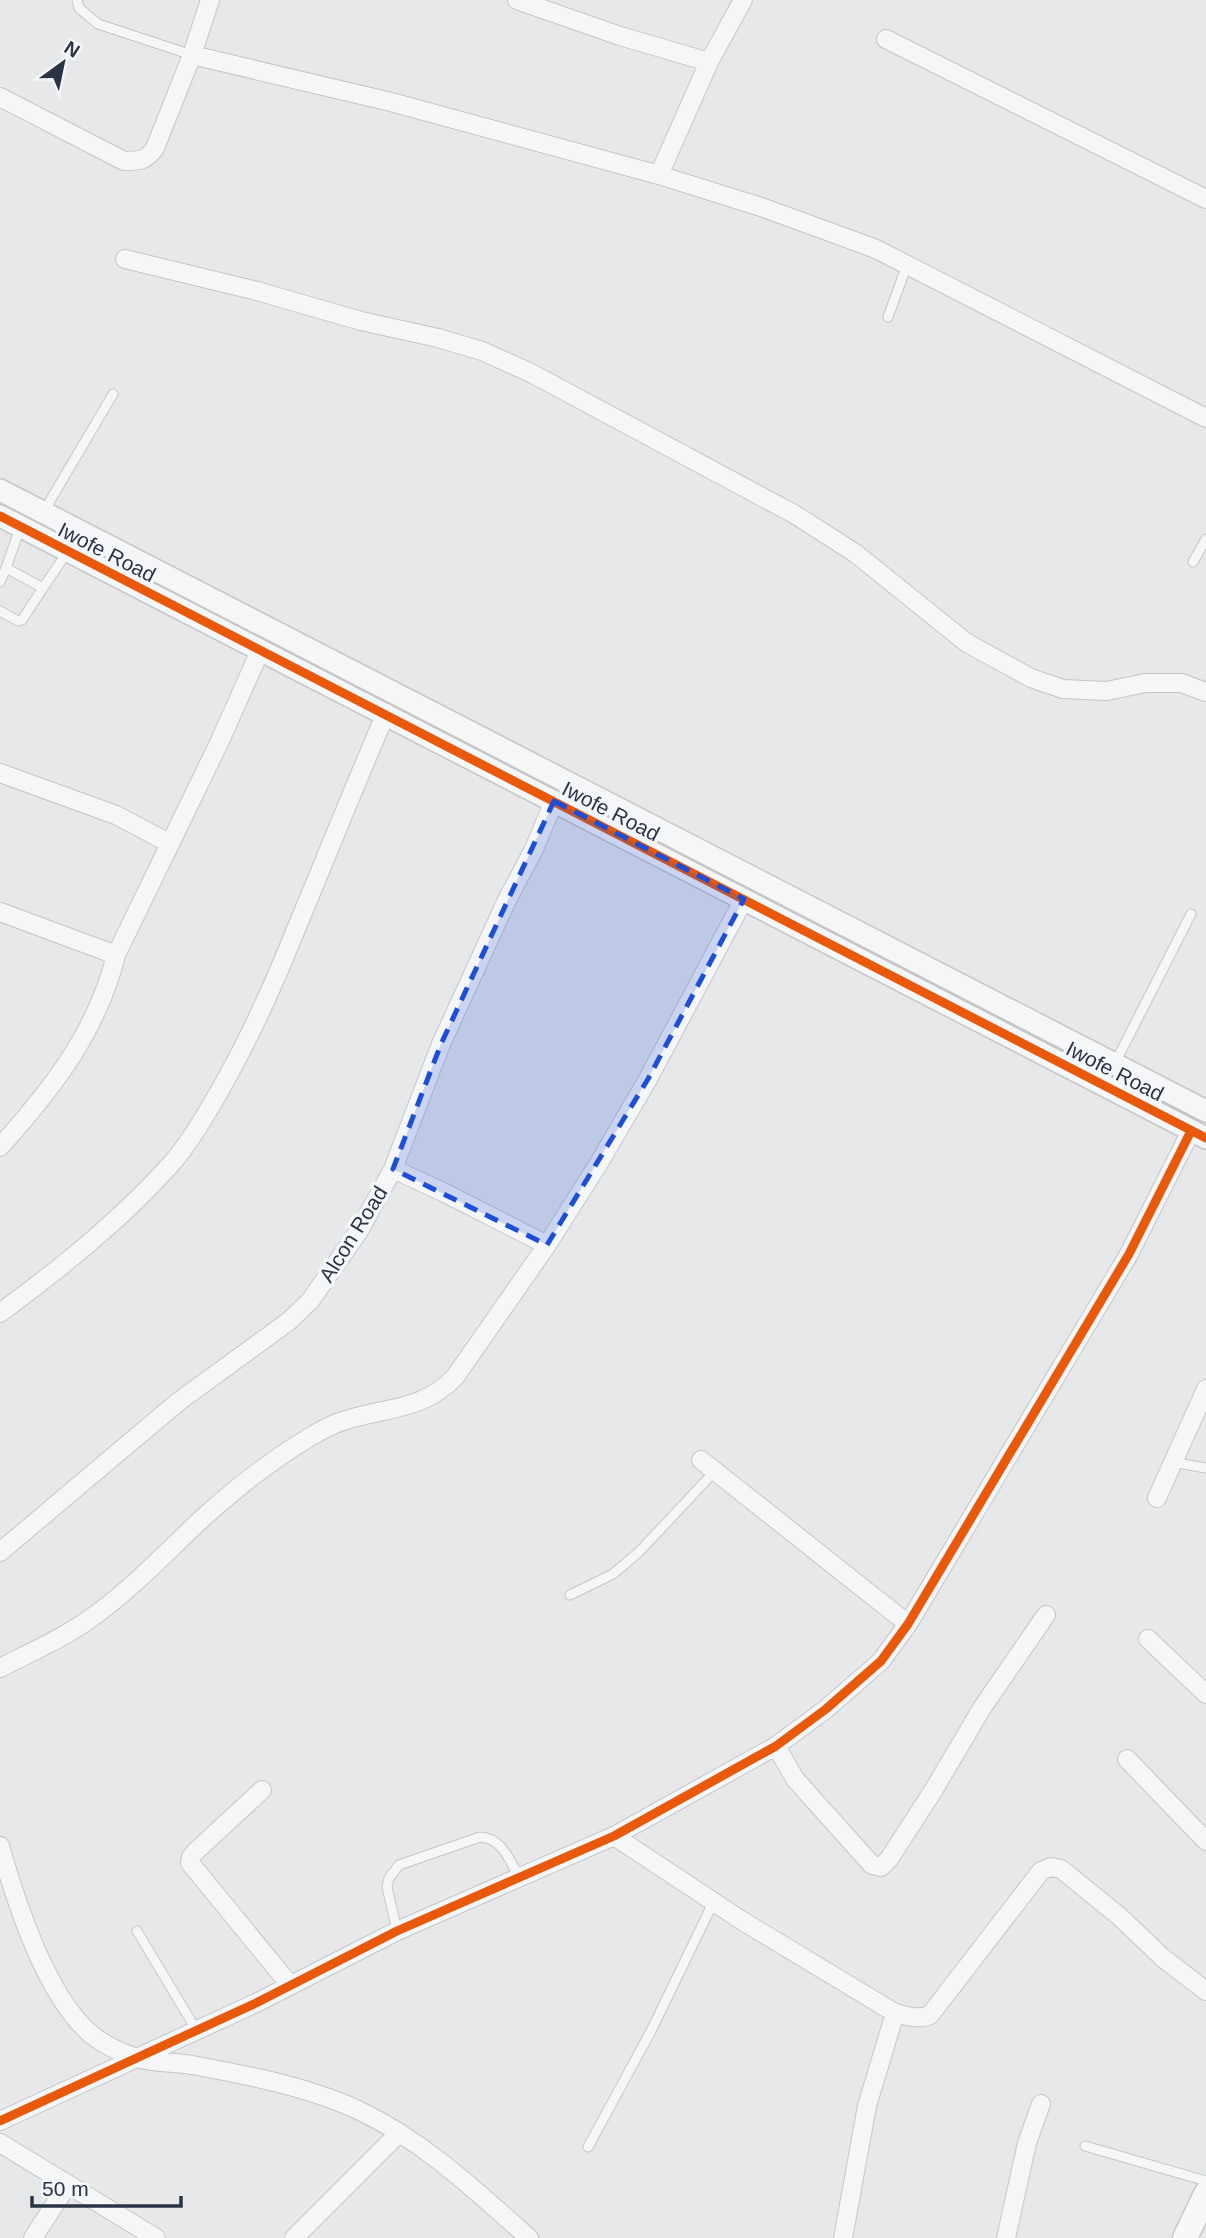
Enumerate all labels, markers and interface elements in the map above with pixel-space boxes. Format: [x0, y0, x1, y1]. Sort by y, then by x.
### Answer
north arrow [28, 28, 98, 98]
text: N [61, 37, 83, 62]
street label: Iwofe Road [54, 518, 160, 586]
street label: Iwofe Road [558, 777, 664, 845]
street label: Iwofe Road [1062, 1037, 1168, 1105]
street label: Alcon Road [314, 1182, 392, 1286]
scale bar [32, 2164, 180, 2208]
text: 50 m [42, 2177, 89, 2200]

